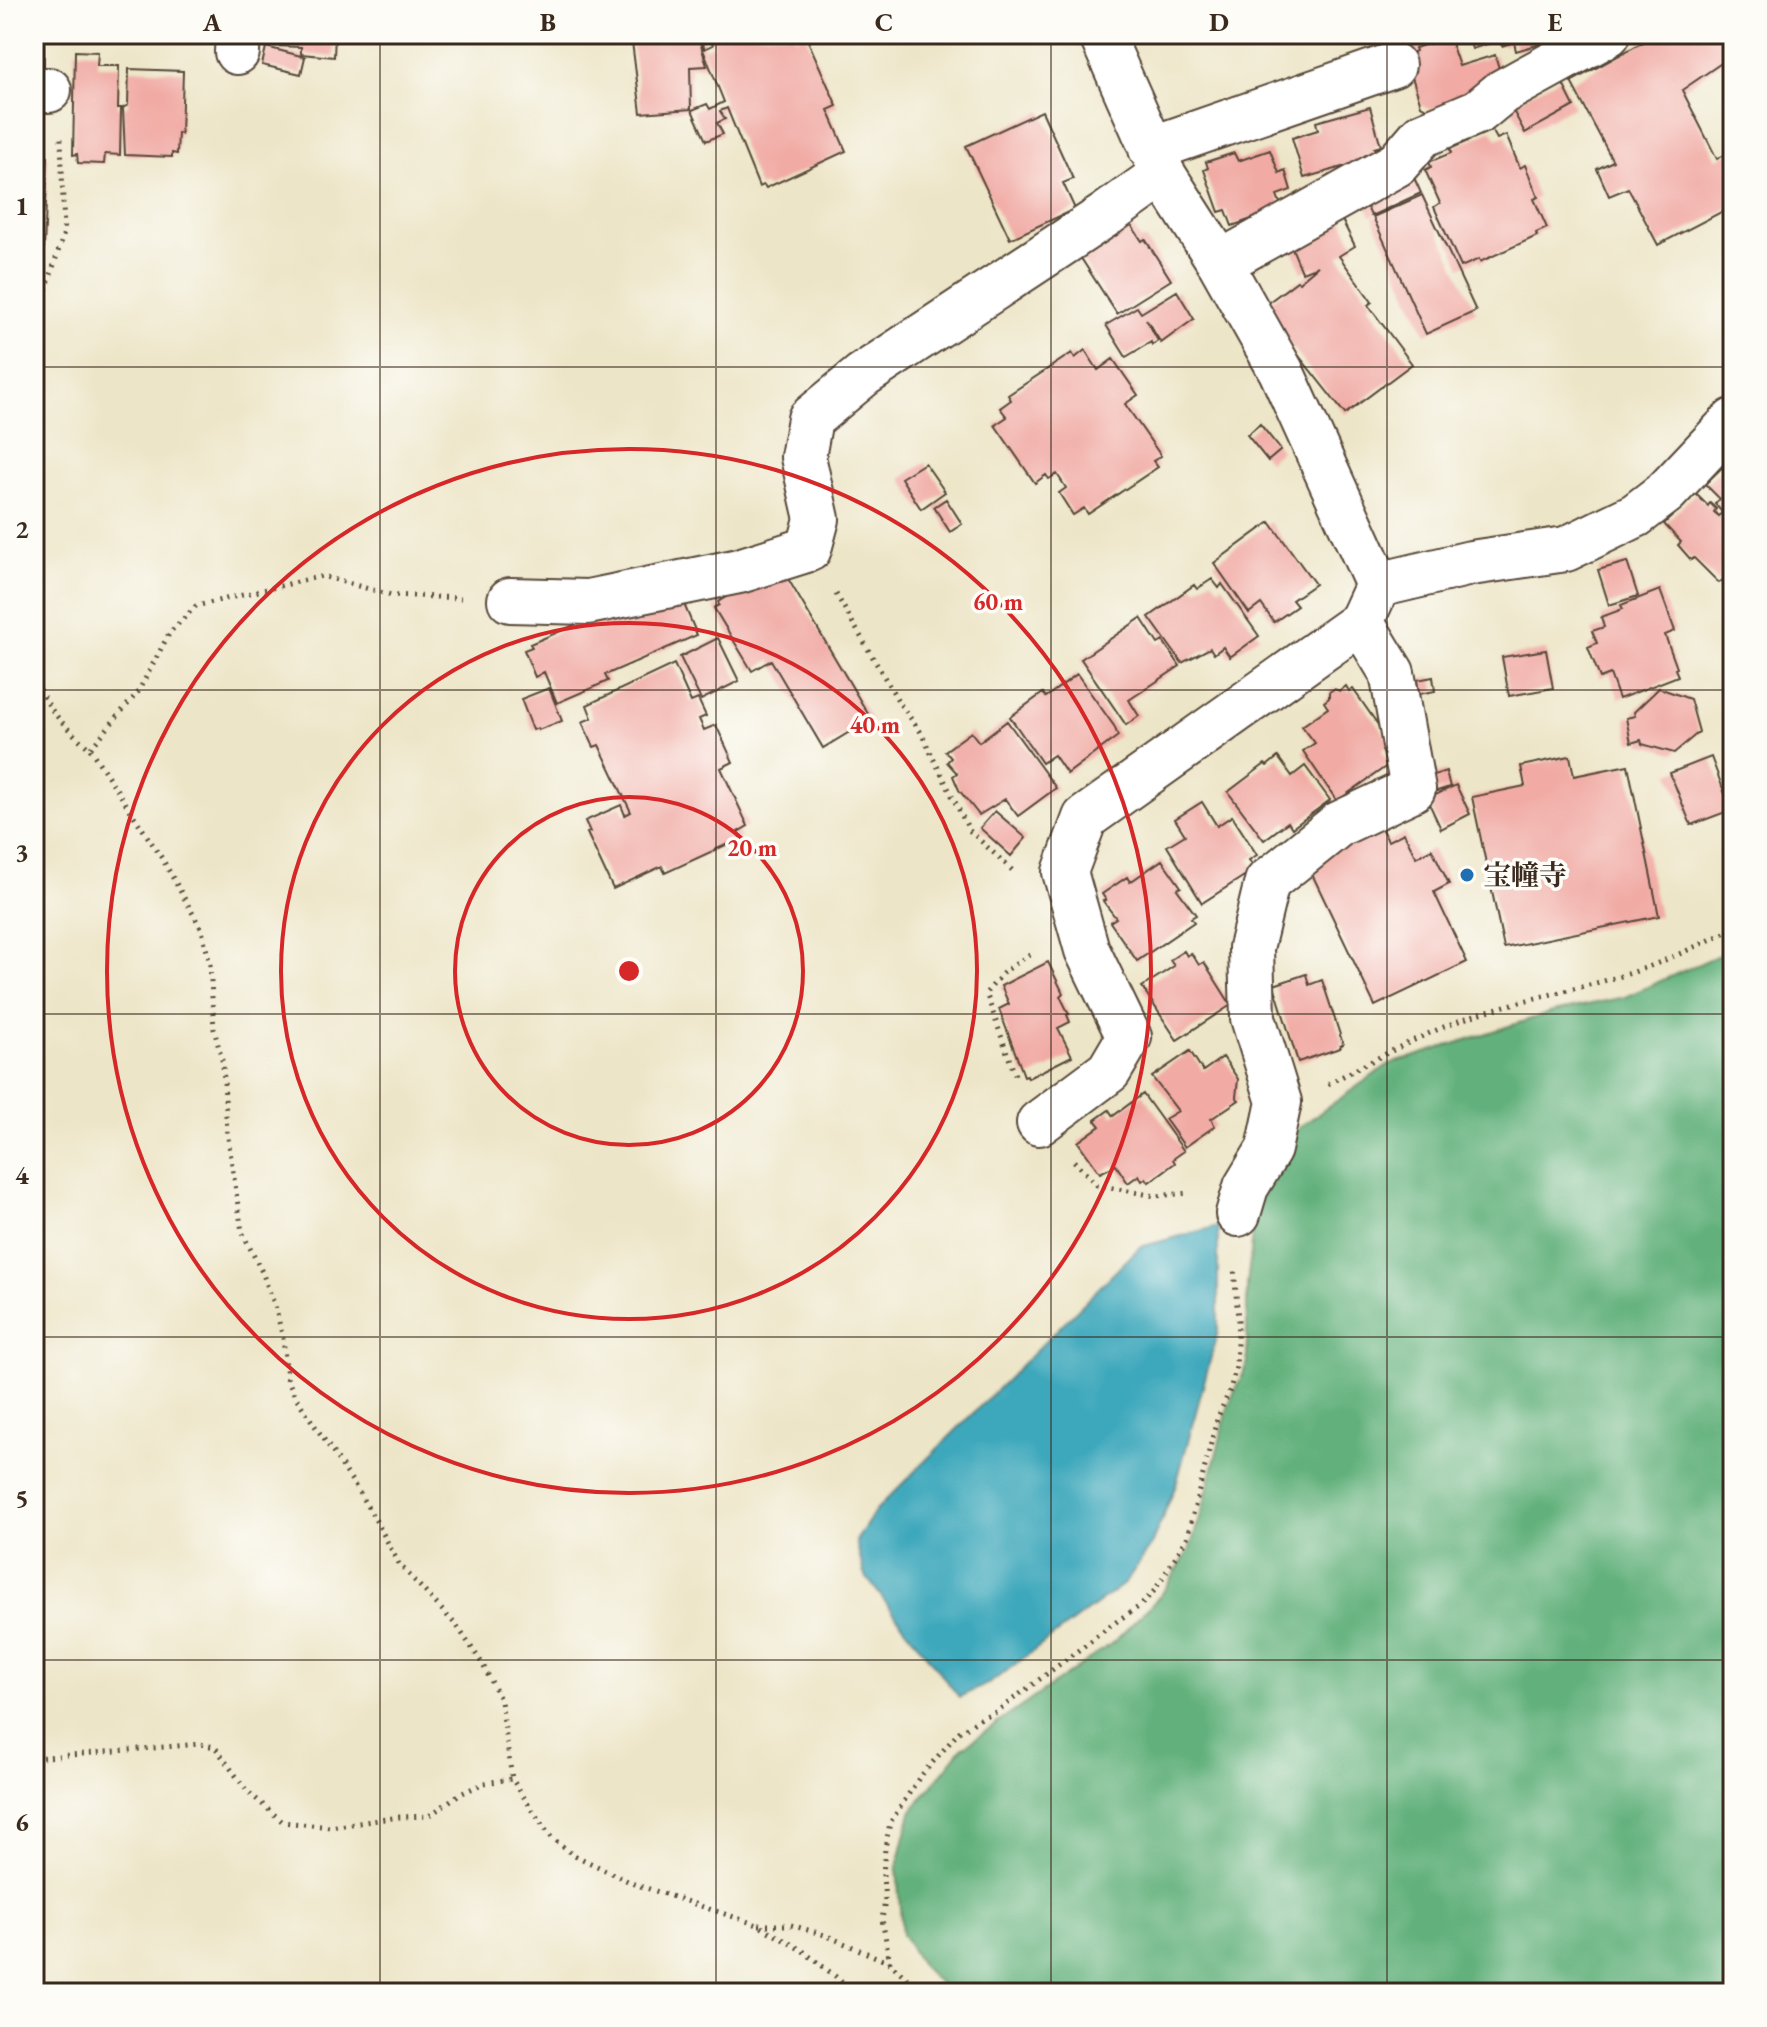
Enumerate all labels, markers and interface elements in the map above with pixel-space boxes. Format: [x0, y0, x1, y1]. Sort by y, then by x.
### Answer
text: A [202, 5, 222, 39]
text: B [540, 5, 556, 39]
text: C [875, 5, 893, 39]
text: D [1209, 5, 1229, 39]
text: E [1548, 5, 1563, 39]
text: 1 [15, 189, 29, 223]
text: 2 [15, 512, 29, 546]
text: 60 m [973, 586, 1023, 617]
text: 40 m [850, 709, 900, 740]
text: 20 m [727, 832, 777, 863]
text: 3 [15, 835, 29, 869]
place label: 宝幢寺 [1483, 857, 1567, 893]
marker: 宝幢寺 [1458, 866, 1476, 884]
centre of rings [615, 957, 643, 985]
text: 4 [15, 1158, 29, 1192]
text: 5 [15, 1481, 29, 1515]
text: 6 [15, 1805, 29, 1839]

